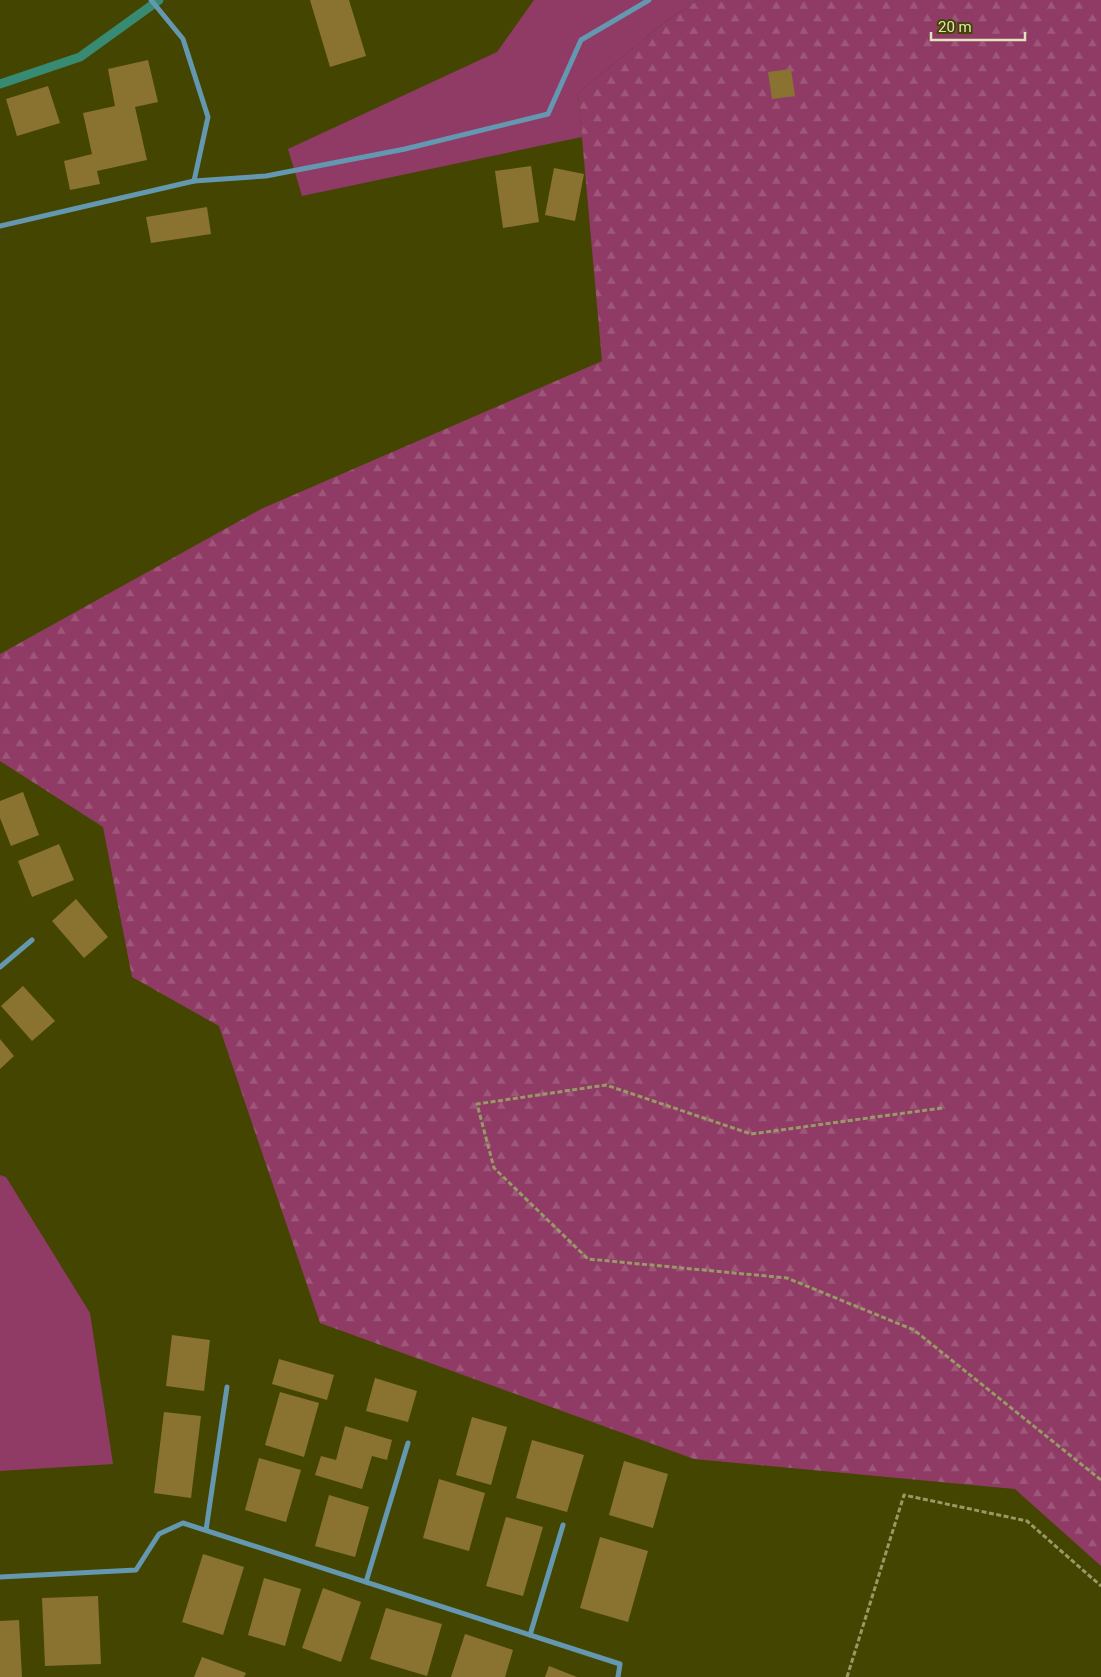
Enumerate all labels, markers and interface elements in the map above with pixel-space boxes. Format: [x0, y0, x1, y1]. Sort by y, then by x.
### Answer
scale bar [931, 10, 1025, 42]
text: 20 m [938, 18, 972, 36]

